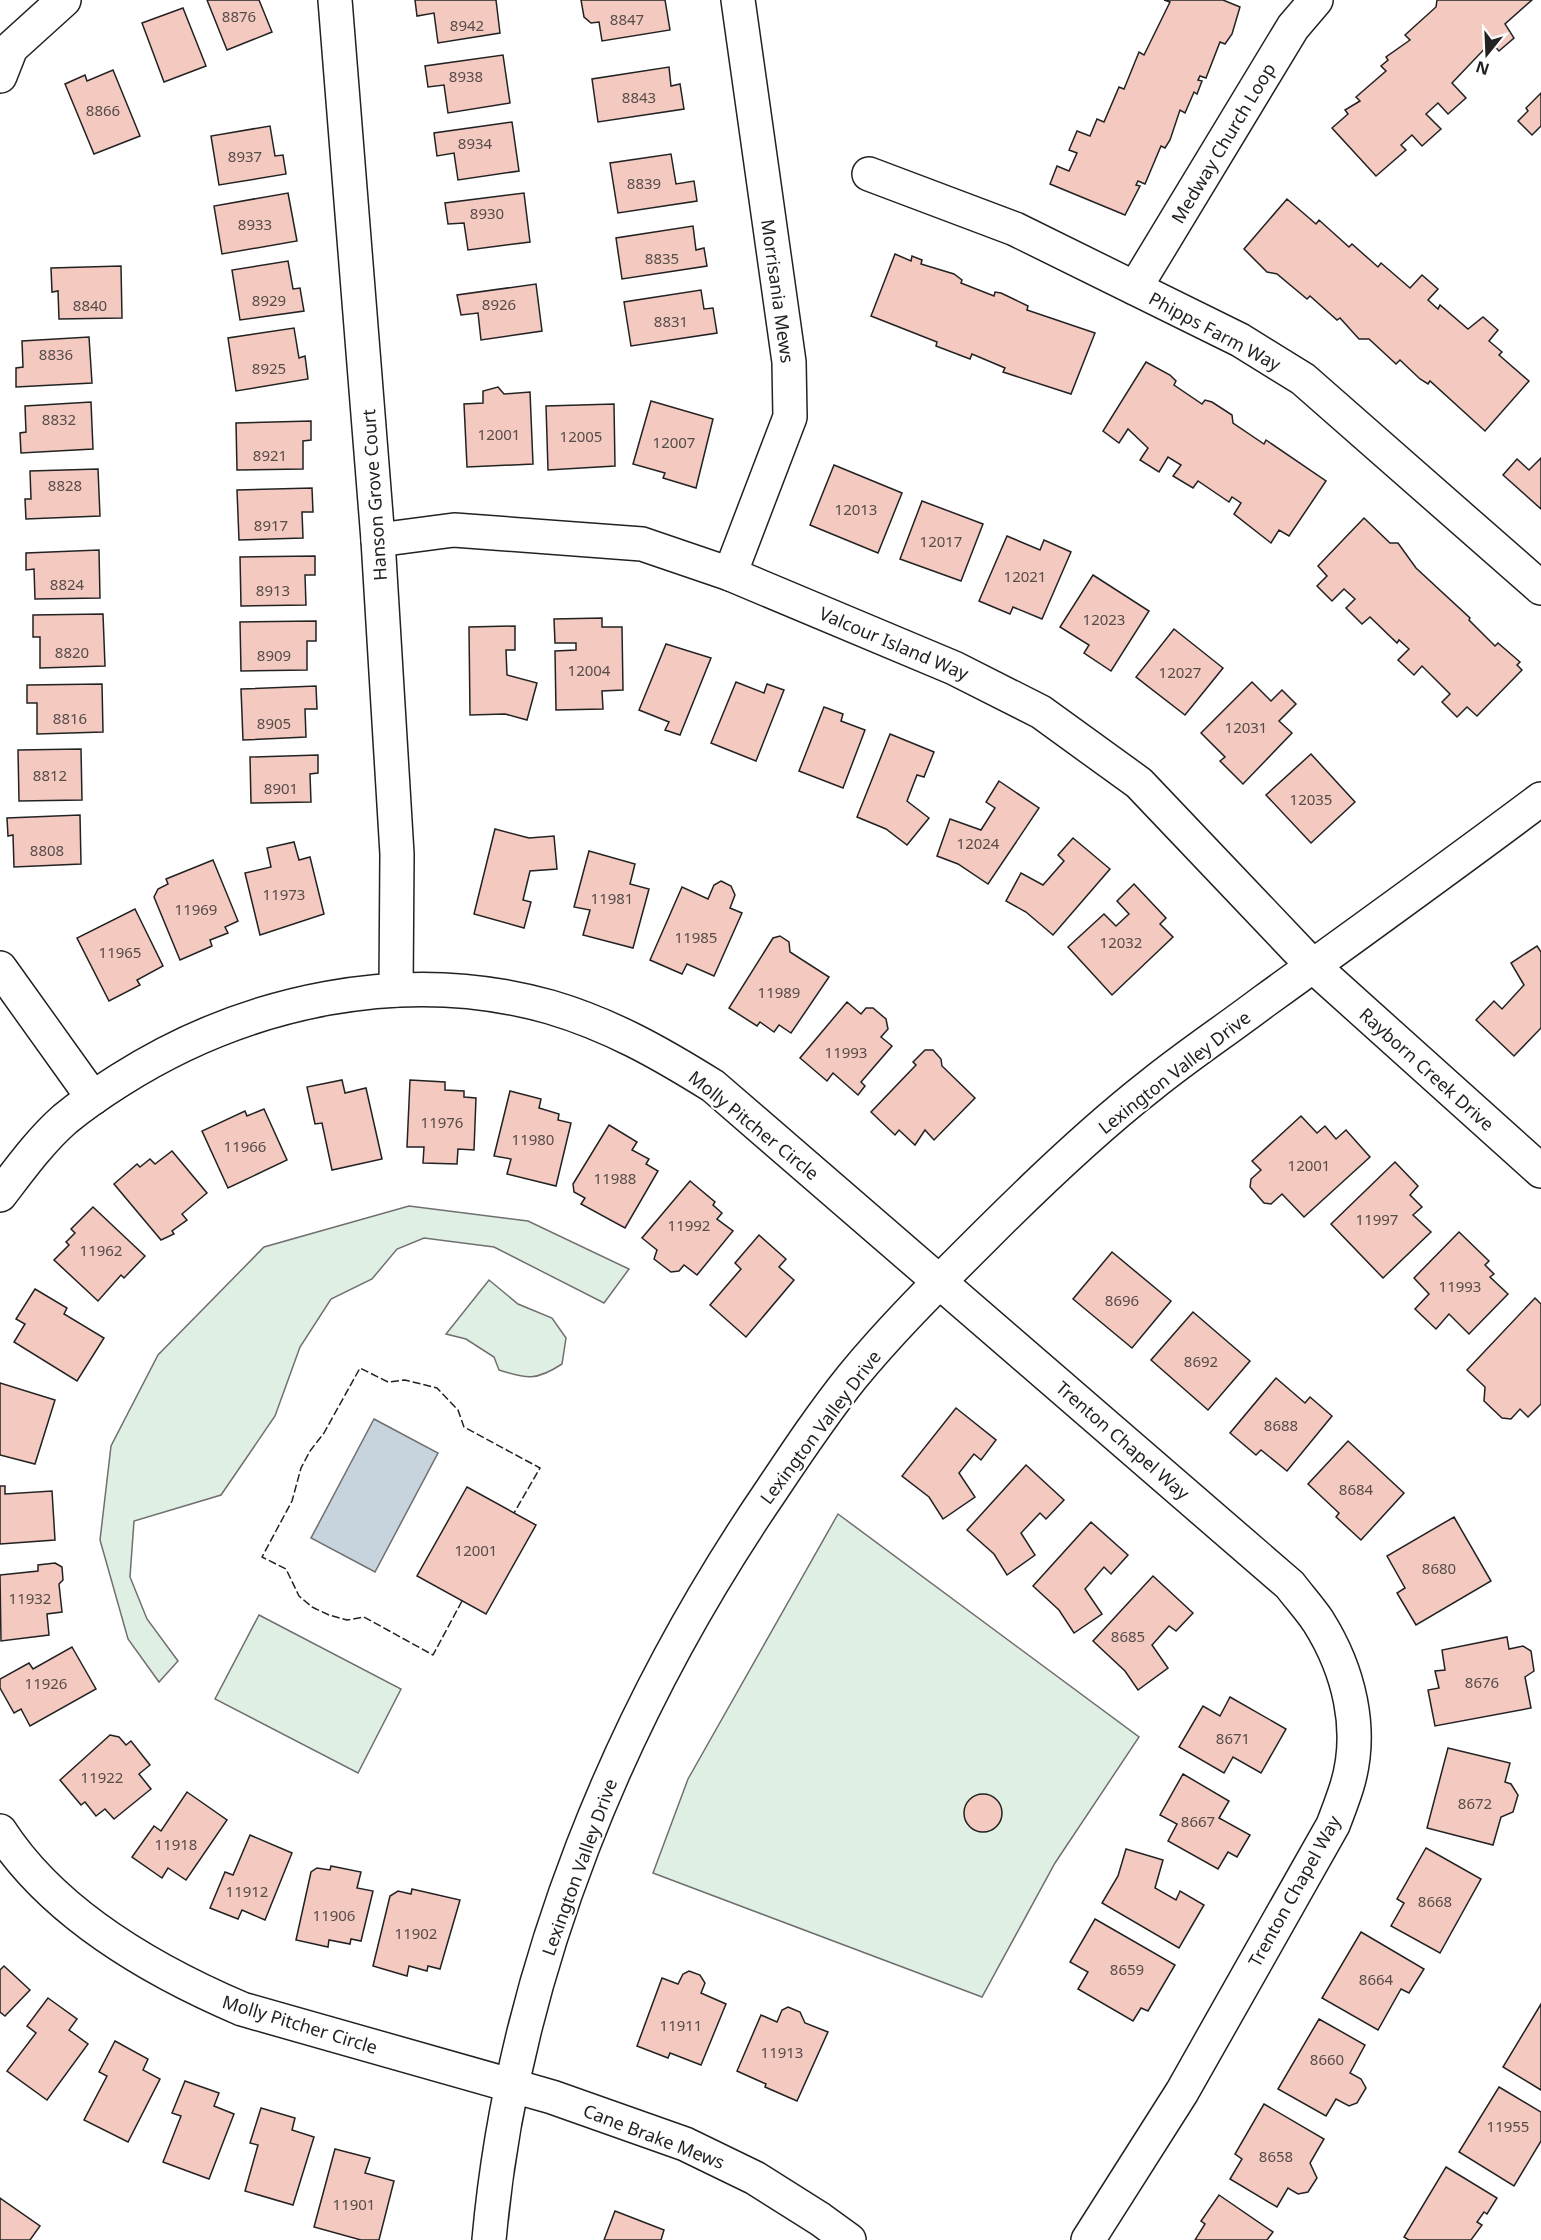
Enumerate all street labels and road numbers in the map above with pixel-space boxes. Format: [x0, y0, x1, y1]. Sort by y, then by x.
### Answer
street label: Medway Church Loop [1166, 58, 1280, 228]
street label: Morrisania Mews [756, 218, 800, 364]
street label: Phipps Farm Way [1145, 286, 1286, 376]
street label: Hanson Grove Court [356, 408, 392, 582]
street label: Valcour Island Way [816, 601, 973, 686]
street label: Rayborn Creek Drive [1355, 1002, 1499, 1136]
street label: Lexington Valley Drive [1093, 1005, 1255, 1139]
street label: Molly Pitcher Circle [684, 1065, 824, 1185]
street label: Lexington Valley Drive [754, 1345, 886, 1509]
street label: Trenton Chapel Way [1051, 1375, 1195, 1505]
street label: Lexington Valley Drive [536, 1775, 622, 1959]
street label: Trenton Chapel Way [1242, 1810, 1346, 1971]
street label: Molly Pitcher Circle [220, 1989, 380, 2059]
street label: Cane Brake Mews [580, 2098, 728, 2174]

